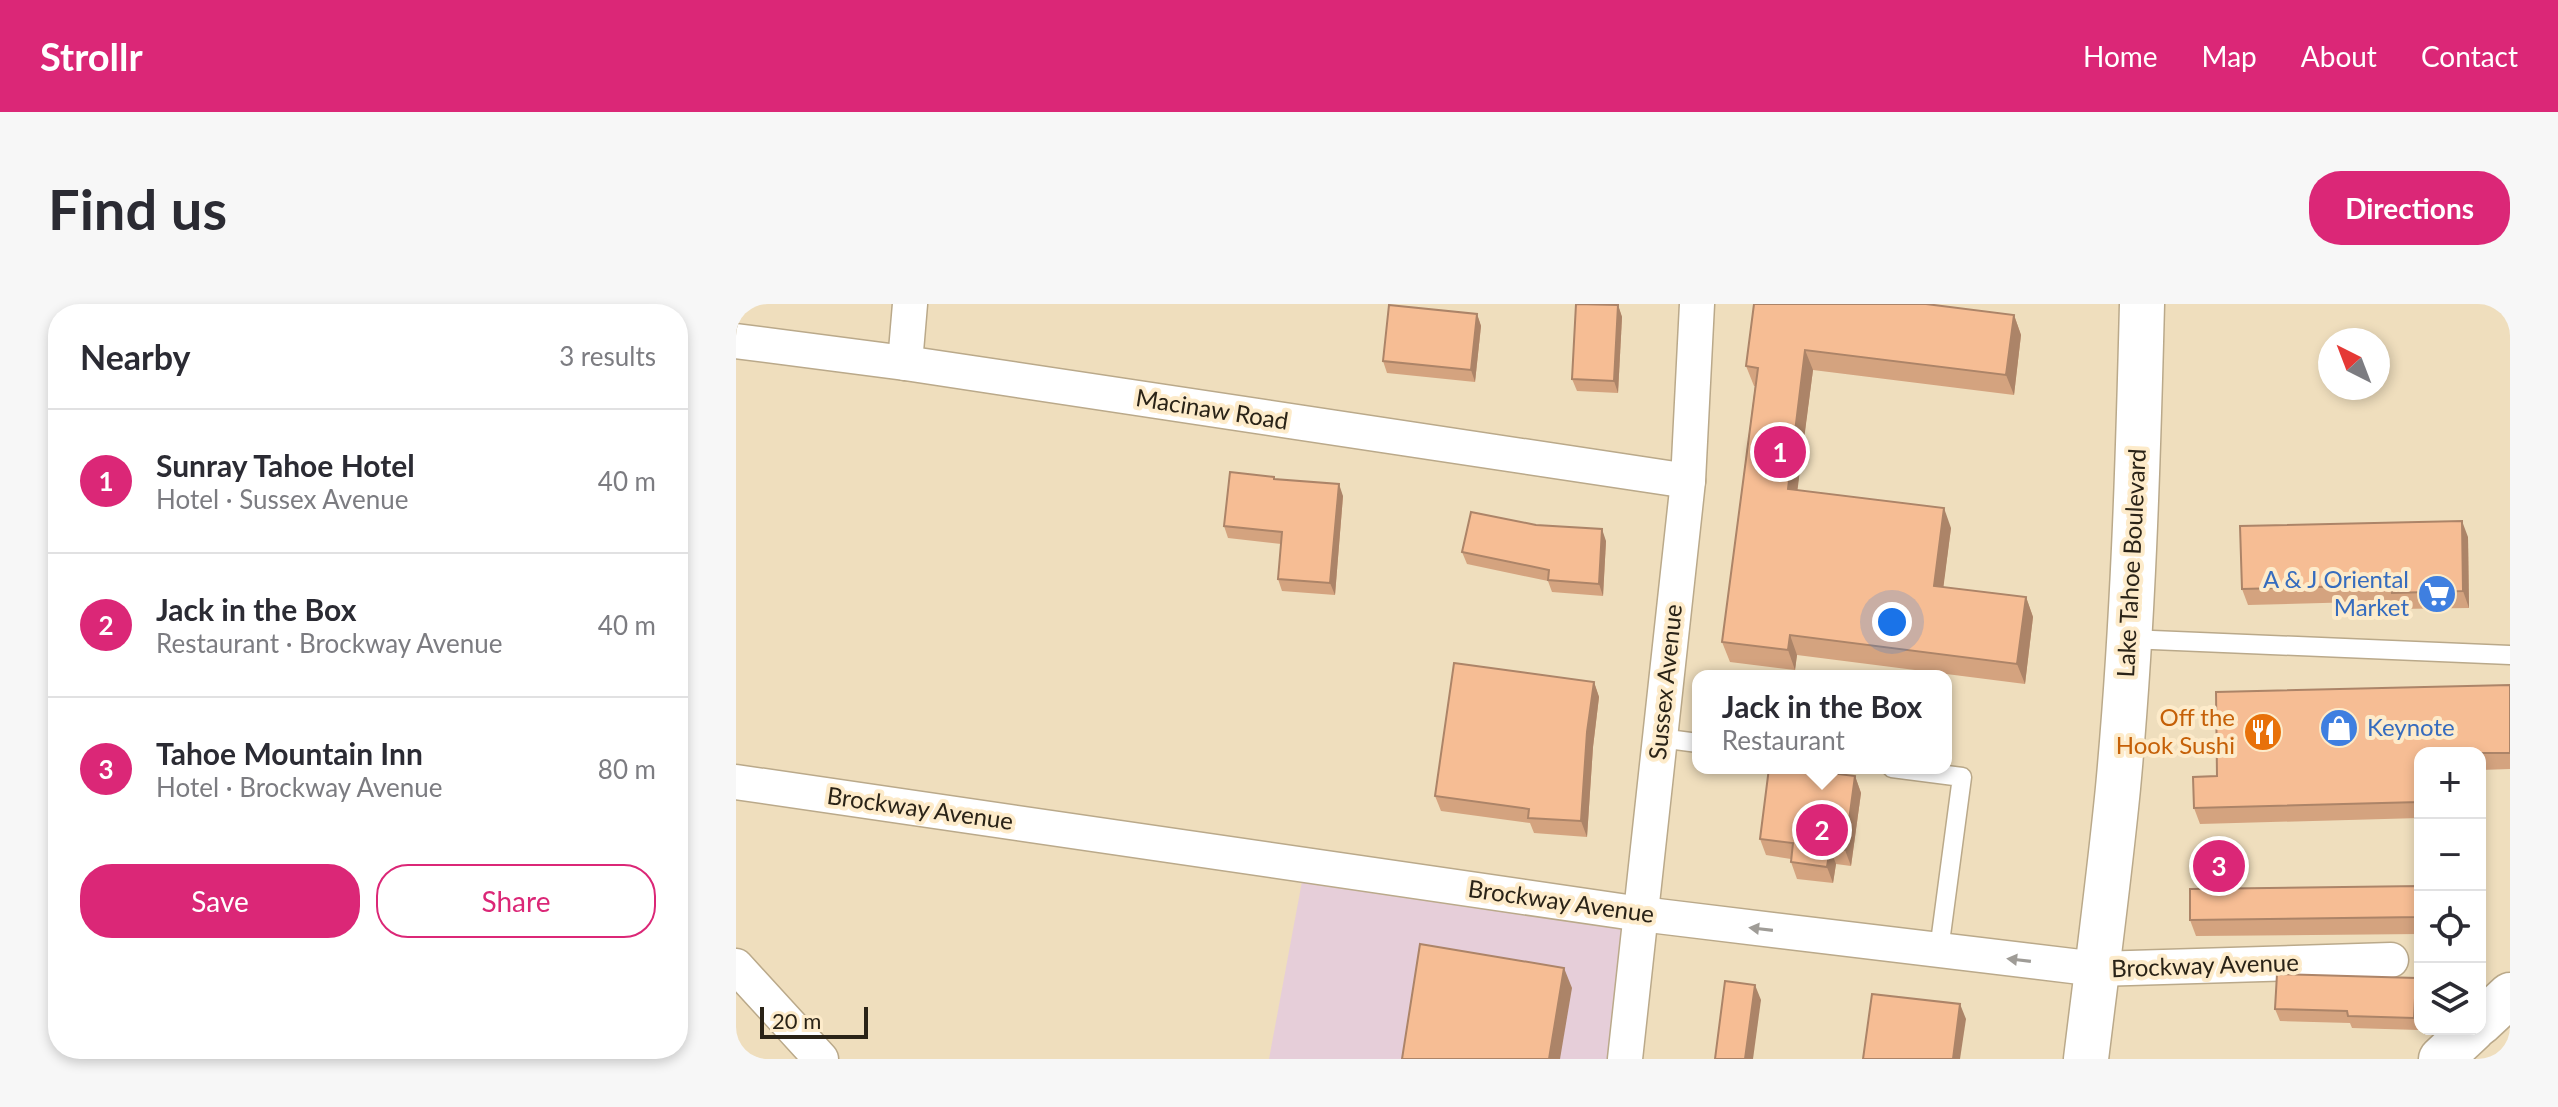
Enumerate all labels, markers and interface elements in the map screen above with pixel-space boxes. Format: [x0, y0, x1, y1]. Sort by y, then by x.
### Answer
text: Strollr [40, 33, 143, 79]
text: Home [2083, 39, 2158, 73]
text: Map [2202, 39, 2257, 73]
text: About [2301, 39, 2377, 73]
text: Contact [2421, 39, 2518, 73]
button: Directions [2309, 171, 2510, 245]
text: Find us [48, 175, 227, 242]
north arrow [2318, 328, 2390, 400]
text: Nearby [80, 336, 191, 377]
text: 3 results [559, 340, 656, 372]
street label: Macinaw Road [1134, 382, 1291, 435]
pin: 1 [1754, 422, 1806, 482]
text: Sunray Tahoe Hotel [156, 447, 415, 483]
street label: Lake Tahoe Boulevard [2110, 448, 2151, 678]
text: 1 [98, 465, 114, 497]
text: 40 m [598, 465, 656, 497]
text: Hotel · Sussex Avenue [156, 483, 408, 515]
place label: A & J Oriental Market [2263, 564, 2409, 621]
supermarket icon: A & J Oriental Market [2416, 573, 2458, 615]
text: Jack in the Box [156, 591, 356, 627]
your location [1872, 602, 1912, 642]
street label: Sussex Avenue [1642, 603, 1687, 761]
text: 2 [98, 609, 114, 641]
text: 40 m [598, 609, 656, 641]
text: Restaurant · Brockway Avenue [156, 627, 502, 659]
popup [1692, 670, 1952, 774]
text: Jack in the Box [1722, 688, 1922, 724]
place label: Off the Hook Sushi [2116, 702, 2235, 759]
shop icon: Keynote [2318, 707, 2360, 749]
restaurant icon: Off the Hook Sushi [2242, 711, 2284, 753]
place label: Keynote [2367, 712, 2455, 741]
text: Restaurant [1722, 724, 1845, 756]
text: Tahoe Mountain Inn [156, 735, 423, 771]
map controls [2414, 747, 2486, 1035]
button: + [2414, 747, 2486, 819]
text: 3 [98, 753, 114, 785]
text: 80 m [598, 753, 656, 785]
text: Hotel · Brockway Avenue [156, 771, 442, 803]
street label: Brockway Avenue [825, 780, 1015, 835]
pin: 2 [1796, 800, 1848, 860]
button: − [2414, 819, 2486, 891]
pin: 3 [2193, 836, 2245, 896]
button: Save [80, 864, 360, 938]
button: Share [376, 864, 656, 938]
street label: Brockway Avenue [1466, 873, 1656, 928]
button: locate [2414, 891, 2486, 963]
one-way arrow [1748, 922, 1773, 935]
street label: Brockway Avenue [2111, 947, 2299, 982]
one-way arrow [2006, 953, 2031, 966]
button: layers [2414, 963, 2486, 1035]
scale bar [760, 1003, 868, 1039]
text: 20 m [772, 1007, 821, 1034]

